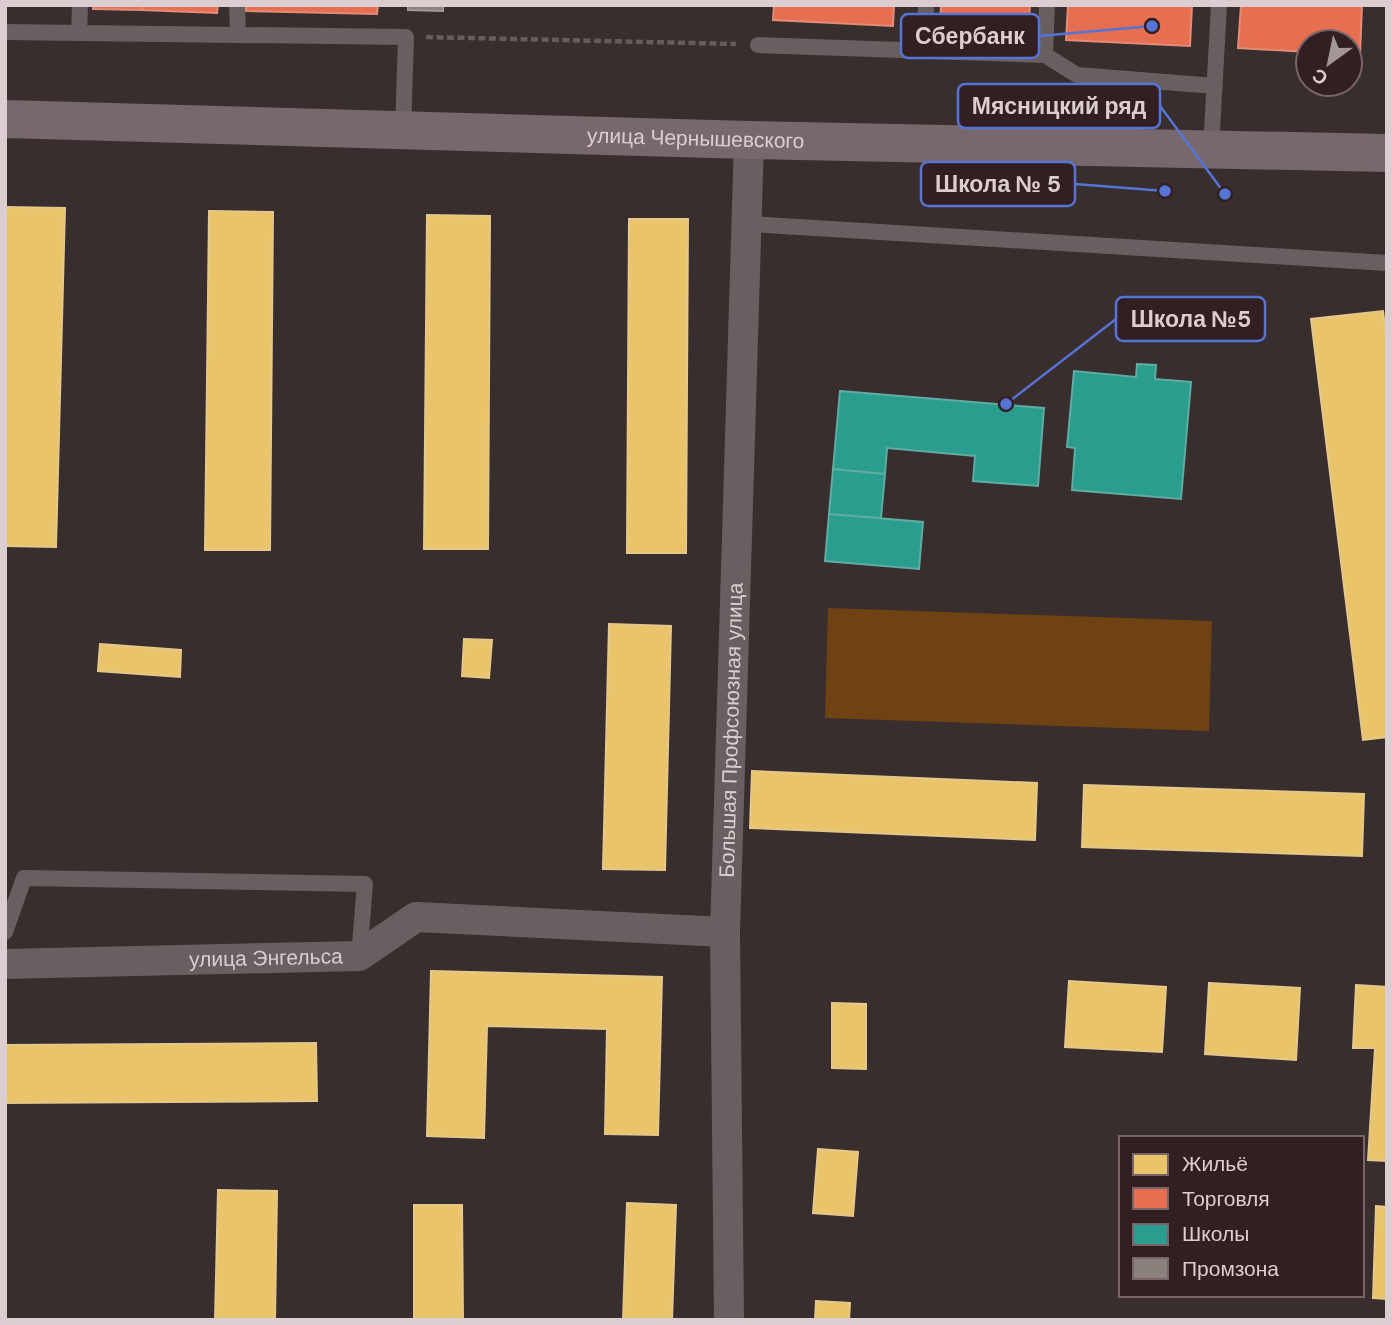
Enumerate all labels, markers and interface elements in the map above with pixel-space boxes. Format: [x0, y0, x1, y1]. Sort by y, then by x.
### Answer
callout: Сбербанк [901, 14, 1039, 58]
text: Сбербанк [915, 21, 1025, 51]
north arrow [1294, 28, 1364, 98]
text: С [1307, 62, 1333, 91]
callout: Мясницкий ряд [958, 84, 1160, 128]
text: Мясницкий ряд [972, 91, 1147, 121]
street label: улица Чернышевского [587, 121, 805, 155]
callout: Школа № 5 [921, 162, 1075, 206]
text: Школа № 5 [935, 169, 1061, 199]
callout: Школа №5 [1116, 297, 1265, 341]
text: Школа №5 [1131, 304, 1251, 334]
street label: Большая Профсоюзная улица [713, 582, 750, 878]
street label: улица Энгельса [189, 942, 343, 974]
legend [1119, 1136, 1364, 1297]
text: Жильё [1182, 1150, 1248, 1178]
text: Торговля [1182, 1185, 1270, 1213]
text: Школы [1182, 1220, 1249, 1248]
text: Промзона [1182, 1255, 1279, 1283]

